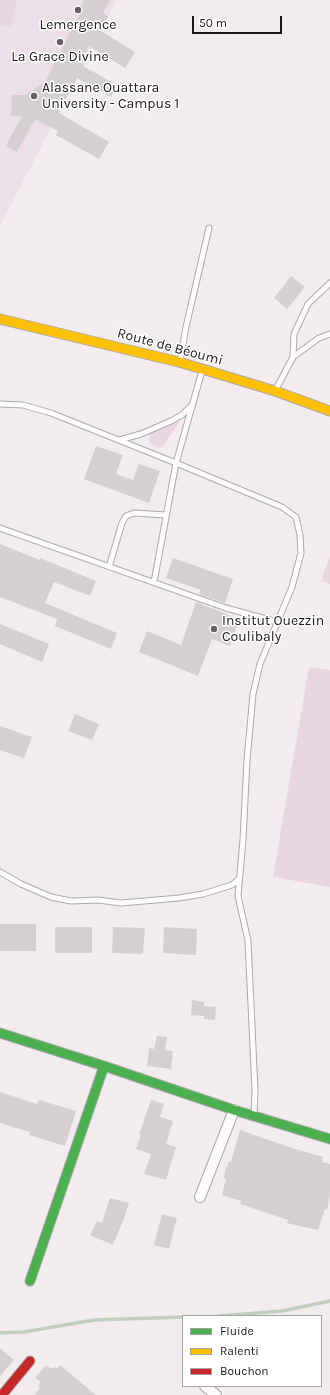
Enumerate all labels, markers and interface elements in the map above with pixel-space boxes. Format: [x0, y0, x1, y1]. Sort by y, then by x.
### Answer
marker: Lemergence [73, 5, 83, 15]
scale bar [194, 8, 284, 34]
text: 50 m [199, 16, 227, 30]
place label: Lemergence [40, 17, 116, 33]
marker: La Grace Divine [55, 37, 65, 47]
place label: La Grace Divine [11, 49, 109, 65]
place label: Alassane Ouattara University - Campus 1 [42, 80, 179, 112]
marker: Alassane Ouattara University - Campus 1 [29, 91, 39, 101]
street label: Route de Béoumi [115, 325, 225, 369]
place label: Institut Ouezzin Coulibaly [222, 613, 324, 646]
marker: Institut Ouezzin Coulibaly [209, 624, 219, 634]
legend [182, 1315, 322, 1387]
text: Fluide [220, 1324, 254, 1338]
text: Ralenti [220, 1344, 259, 1358]
text: Bouchon [220, 1364, 269, 1378]

